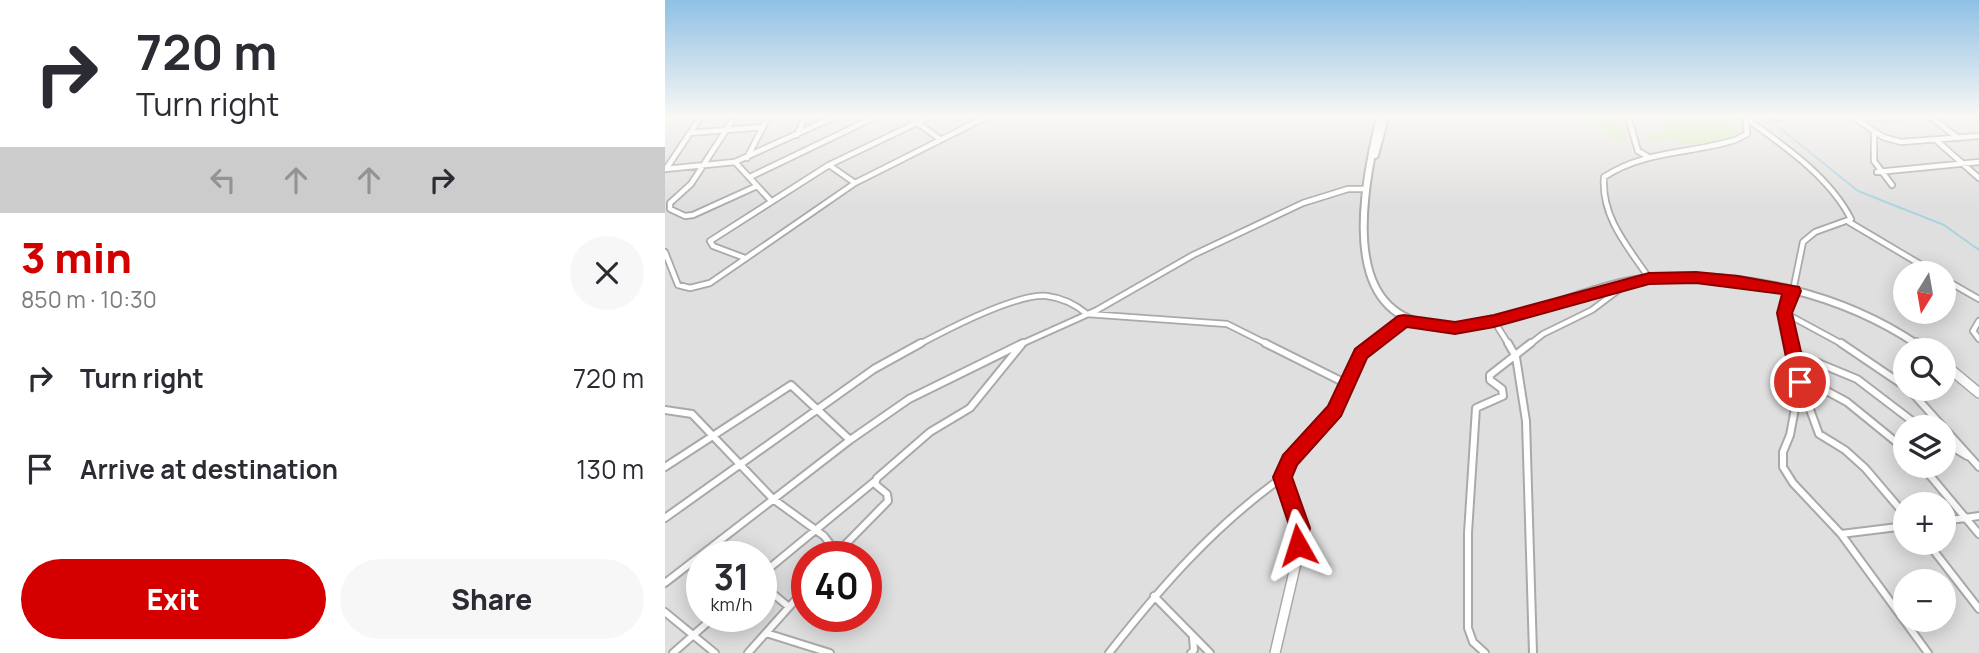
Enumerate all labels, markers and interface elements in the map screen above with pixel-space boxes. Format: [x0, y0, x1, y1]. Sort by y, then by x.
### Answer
text: 720 m [136, 18, 277, 85]
icon: right [21, 28, 112, 119]
text: Turn right [136, 82, 279, 126]
icon: left [204, 161, 242, 199]
icon: ahead [277, 161, 315, 199]
icon: ahead [350, 161, 388, 199]
icon: right [423, 161, 461, 199]
text: 3 min [21, 228, 132, 286]
button: close [570, 236, 644, 310]
north arrow [1893, 261, 1957, 324]
map controls [1893, 261, 1956, 632]
text: 850 m · 10:30 [21, 283, 157, 315]
button: search [1893, 338, 1956, 401]
pin [1770, 352, 1830, 412]
icon: right [21, 359, 59, 397]
text: Turn right [80, 360, 204, 396]
text: 720 m [573, 360, 644, 396]
icon: arrive [1781, 363, 1819, 401]
button: layers [1893, 415, 1956, 478]
icon: arrive [21, 450, 59, 488]
text: Arrive at destination [80, 451, 338, 487]
text: 130 m [576, 451, 644, 487]
button: + [1893, 492, 1956, 555]
position arrow [1261, 508, 1335, 582]
speed limit sign: 40 [791, 541, 882, 632]
text: 31 [714, 553, 749, 601]
button: Exit [21, 559, 326, 639]
button: Share [340, 559, 644, 639]
button: − [1893, 569, 1956, 632]
text: km/h [711, 592, 752, 616]

